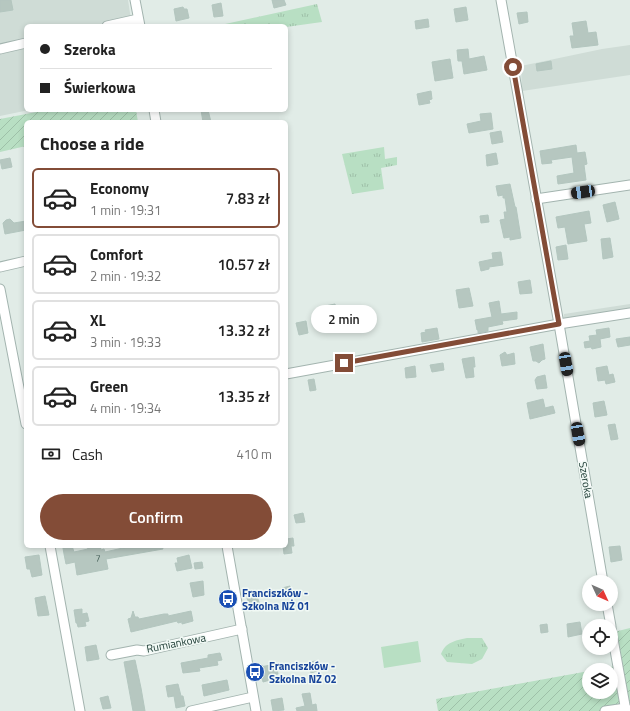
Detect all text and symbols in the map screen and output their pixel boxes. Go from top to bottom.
text: Szeroka [64,38,116,61]
route start [504,58,522,76]
text: Świerkowa [64,76,136,99]
text: Choose a ride [40,130,144,157]
text: Economy [90,177,149,200]
icon: car [42,180,78,216]
car [570,184,596,200]
text: 7.83 zł [226,187,270,210]
text: 1 min · 19:31 [90,200,161,220]
text: Comfort [90,243,143,266]
icon: car [42,246,78,282]
text: 10.57 zł [217,253,270,276]
text: 2 min · 19:32 [90,266,161,286]
callout: 2 min [311,305,377,333]
text: XL [90,309,106,332]
text: 2 min [328,309,360,329]
icon: car [42,312,78,348]
text: 13.32 zł [217,319,270,342]
text: 3 min · 19:33 [90,332,161,352]
car [558,351,574,377]
route end [335,354,353,372]
text: Green [90,375,128,398]
icon: car [42,378,78,414]
text: 13.35 zł [217,385,270,408]
text: 4 min · 19:34 [90,398,161,418]
car [570,421,586,447]
icon: cash [40,443,62,465]
text: Cash [72,443,103,466]
text: 410 m [236,444,272,464]
street label: Szeroka [575,461,597,500]
button: Confirm [40,494,272,540]
house number: 7 [95,552,101,565]
north arrow [582,575,618,611]
map controls [582,575,618,699]
place label: Franciszków - Szkolna NŻ 01 [242,585,310,614]
bus stop icon: Franciszków - Szkolna NŻ 01 [217,588,239,610]
button: locate [582,619,618,655]
street label: Rumiankowa [145,629,208,657]
place label: Franciszków - Szkolna NŻ 02 [269,658,337,687]
bus stop icon: Franciszków - Szkolna NŻ 02 [244,661,266,683]
button: layers [582,663,618,699]

